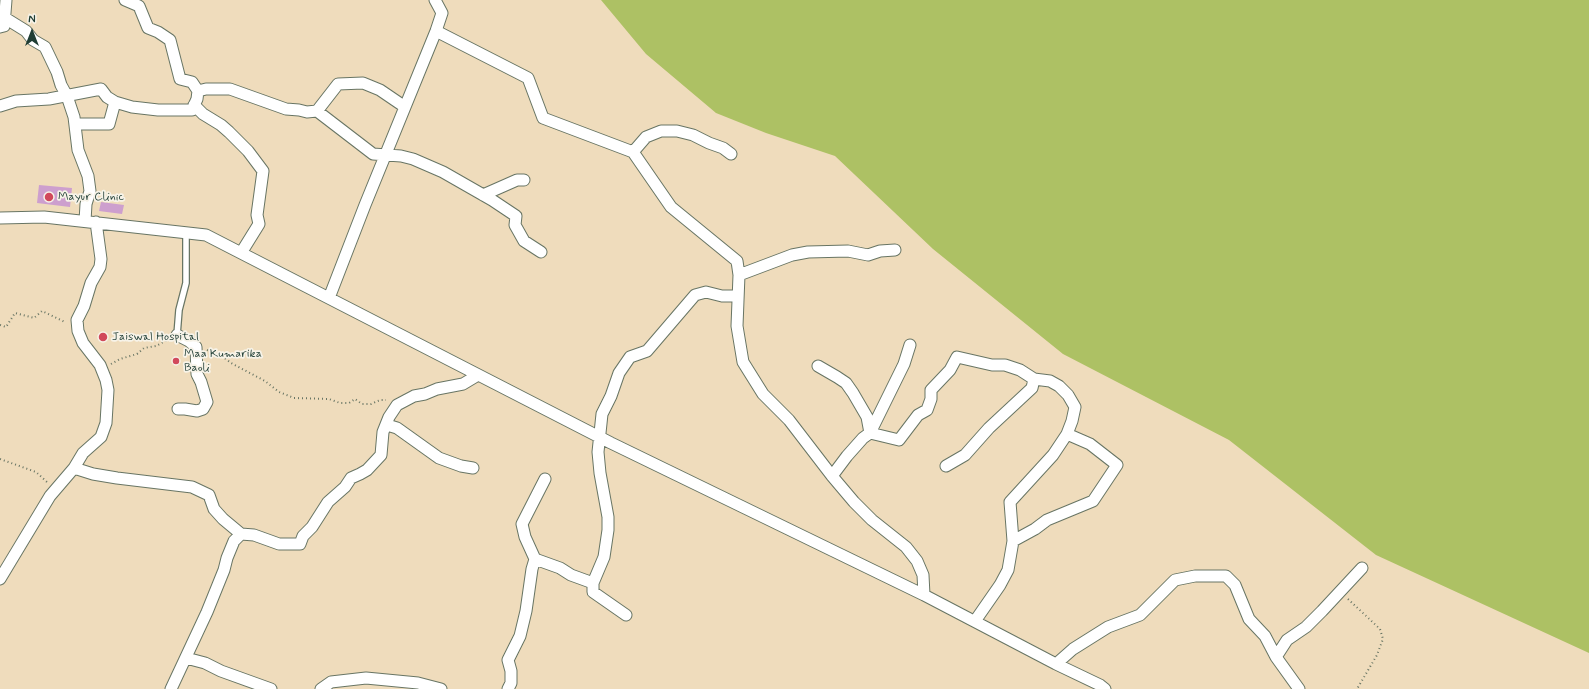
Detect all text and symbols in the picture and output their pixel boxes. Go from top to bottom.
north arrow [12,12,52,52]
text: N [28,13,36,27]
place label: Mayur Clinic [58,190,124,204]
marker: Mayur Clinic [43,191,55,203]
place label: Jaiswal Hospital [112,330,199,344]
marker: Jaiswal Hospital [97,331,109,343]
place label: Maa Kumarika Baoli [184,347,262,375]
marker: Maa Kumarika Baoli [171,356,181,366]

